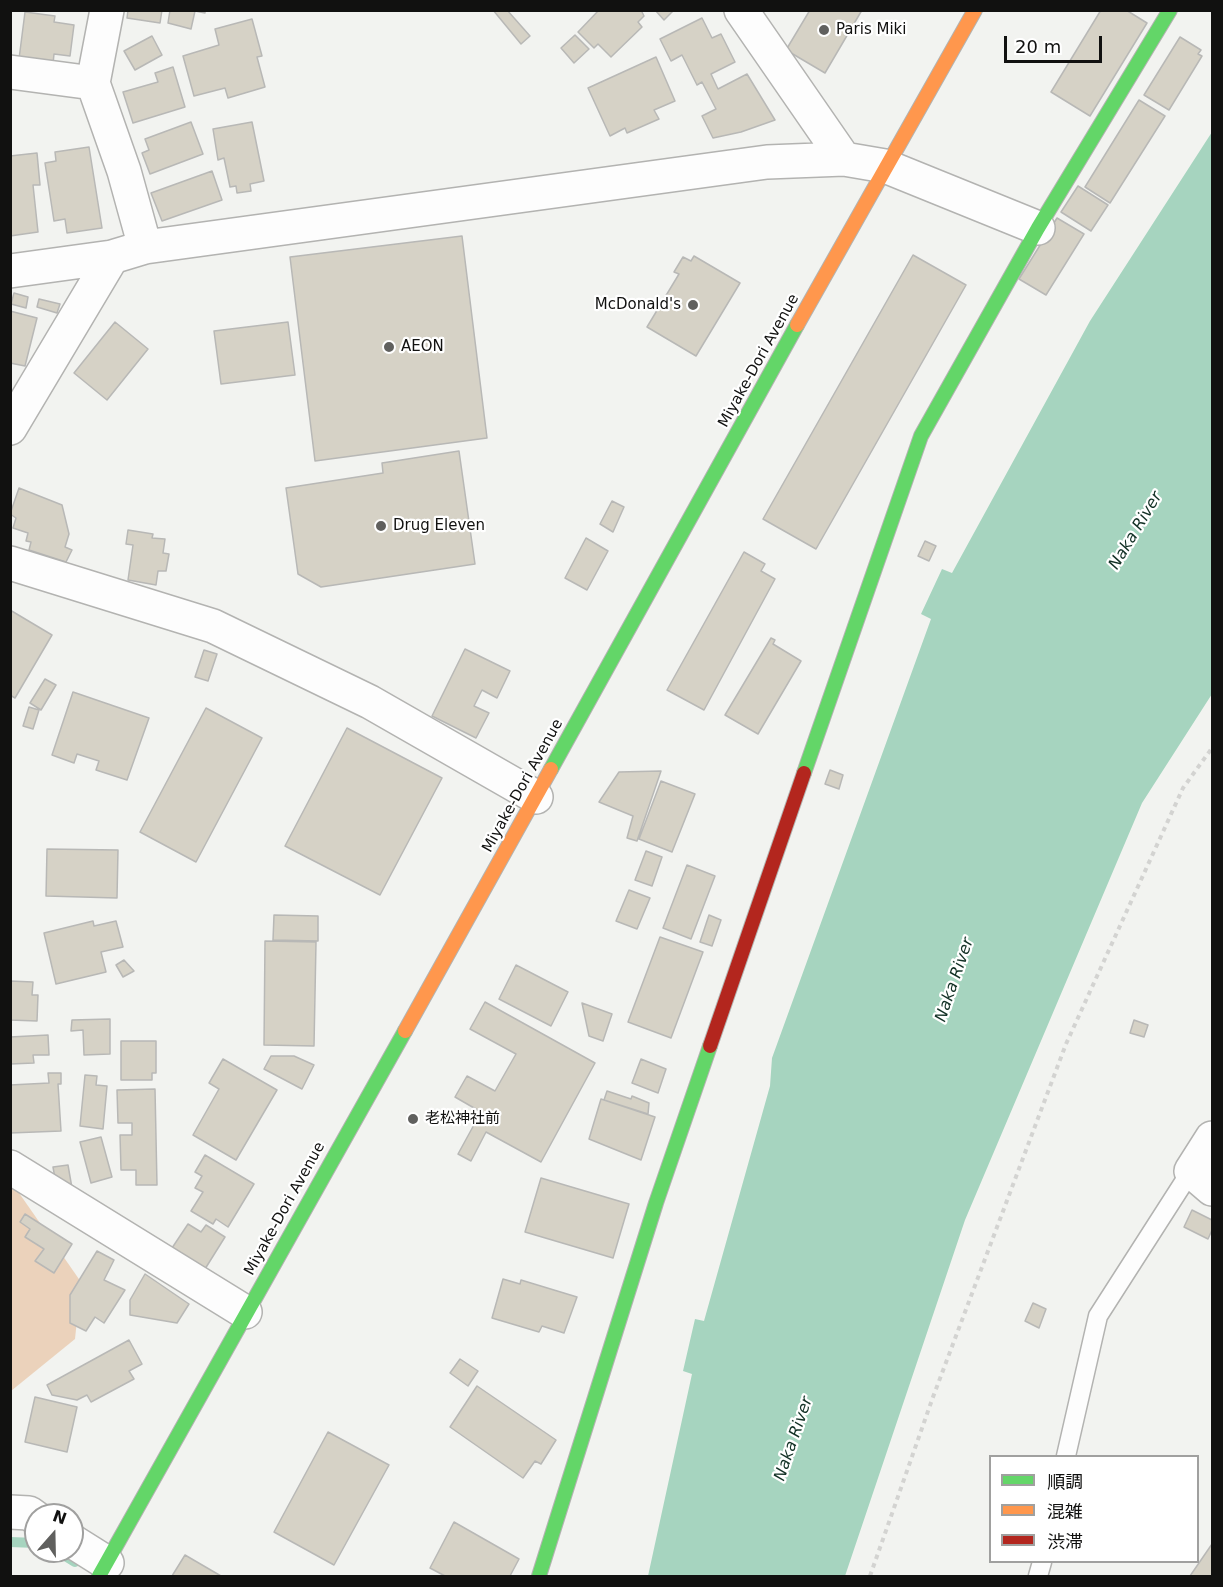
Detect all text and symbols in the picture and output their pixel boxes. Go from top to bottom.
place label: Paris Miki [836,21,906,39]
marker: Paris Miki [817,23,831,37]
scale bar [1007,24,1104,62]
text: 20 m [1015,36,1061,57]
street label: Miyake-Dori Avenue [715,291,803,431]
place label: McDonald's [595,296,681,314]
marker: McDonald's [686,298,700,312]
place label: AEON [401,338,444,356]
marker: AEON [382,340,396,354]
water label: Naka River [1105,489,1167,573]
place label: Drug Eleven [393,517,485,535]
marker: Drug Eleven [374,519,388,533]
street label: Miyake-Dori Avenue [479,716,567,856]
water label: Naka River [932,936,978,1024]
place label: 老松神社前 [425,1110,500,1128]
marker: 老松神社前 [406,1112,420,1126]
street label: Miyake-Dori Avenue [241,1139,329,1279]
water label: Naka River [771,1395,817,1483]
legend [989,1455,1199,1563]
text: 順調 [1047,1471,1083,1492]
text: 混雑 [1047,1501,1083,1522]
north arrow [24,1503,84,1563]
text: N [50,1506,69,1529]
text: 渋滞 [1047,1531,1083,1552]

